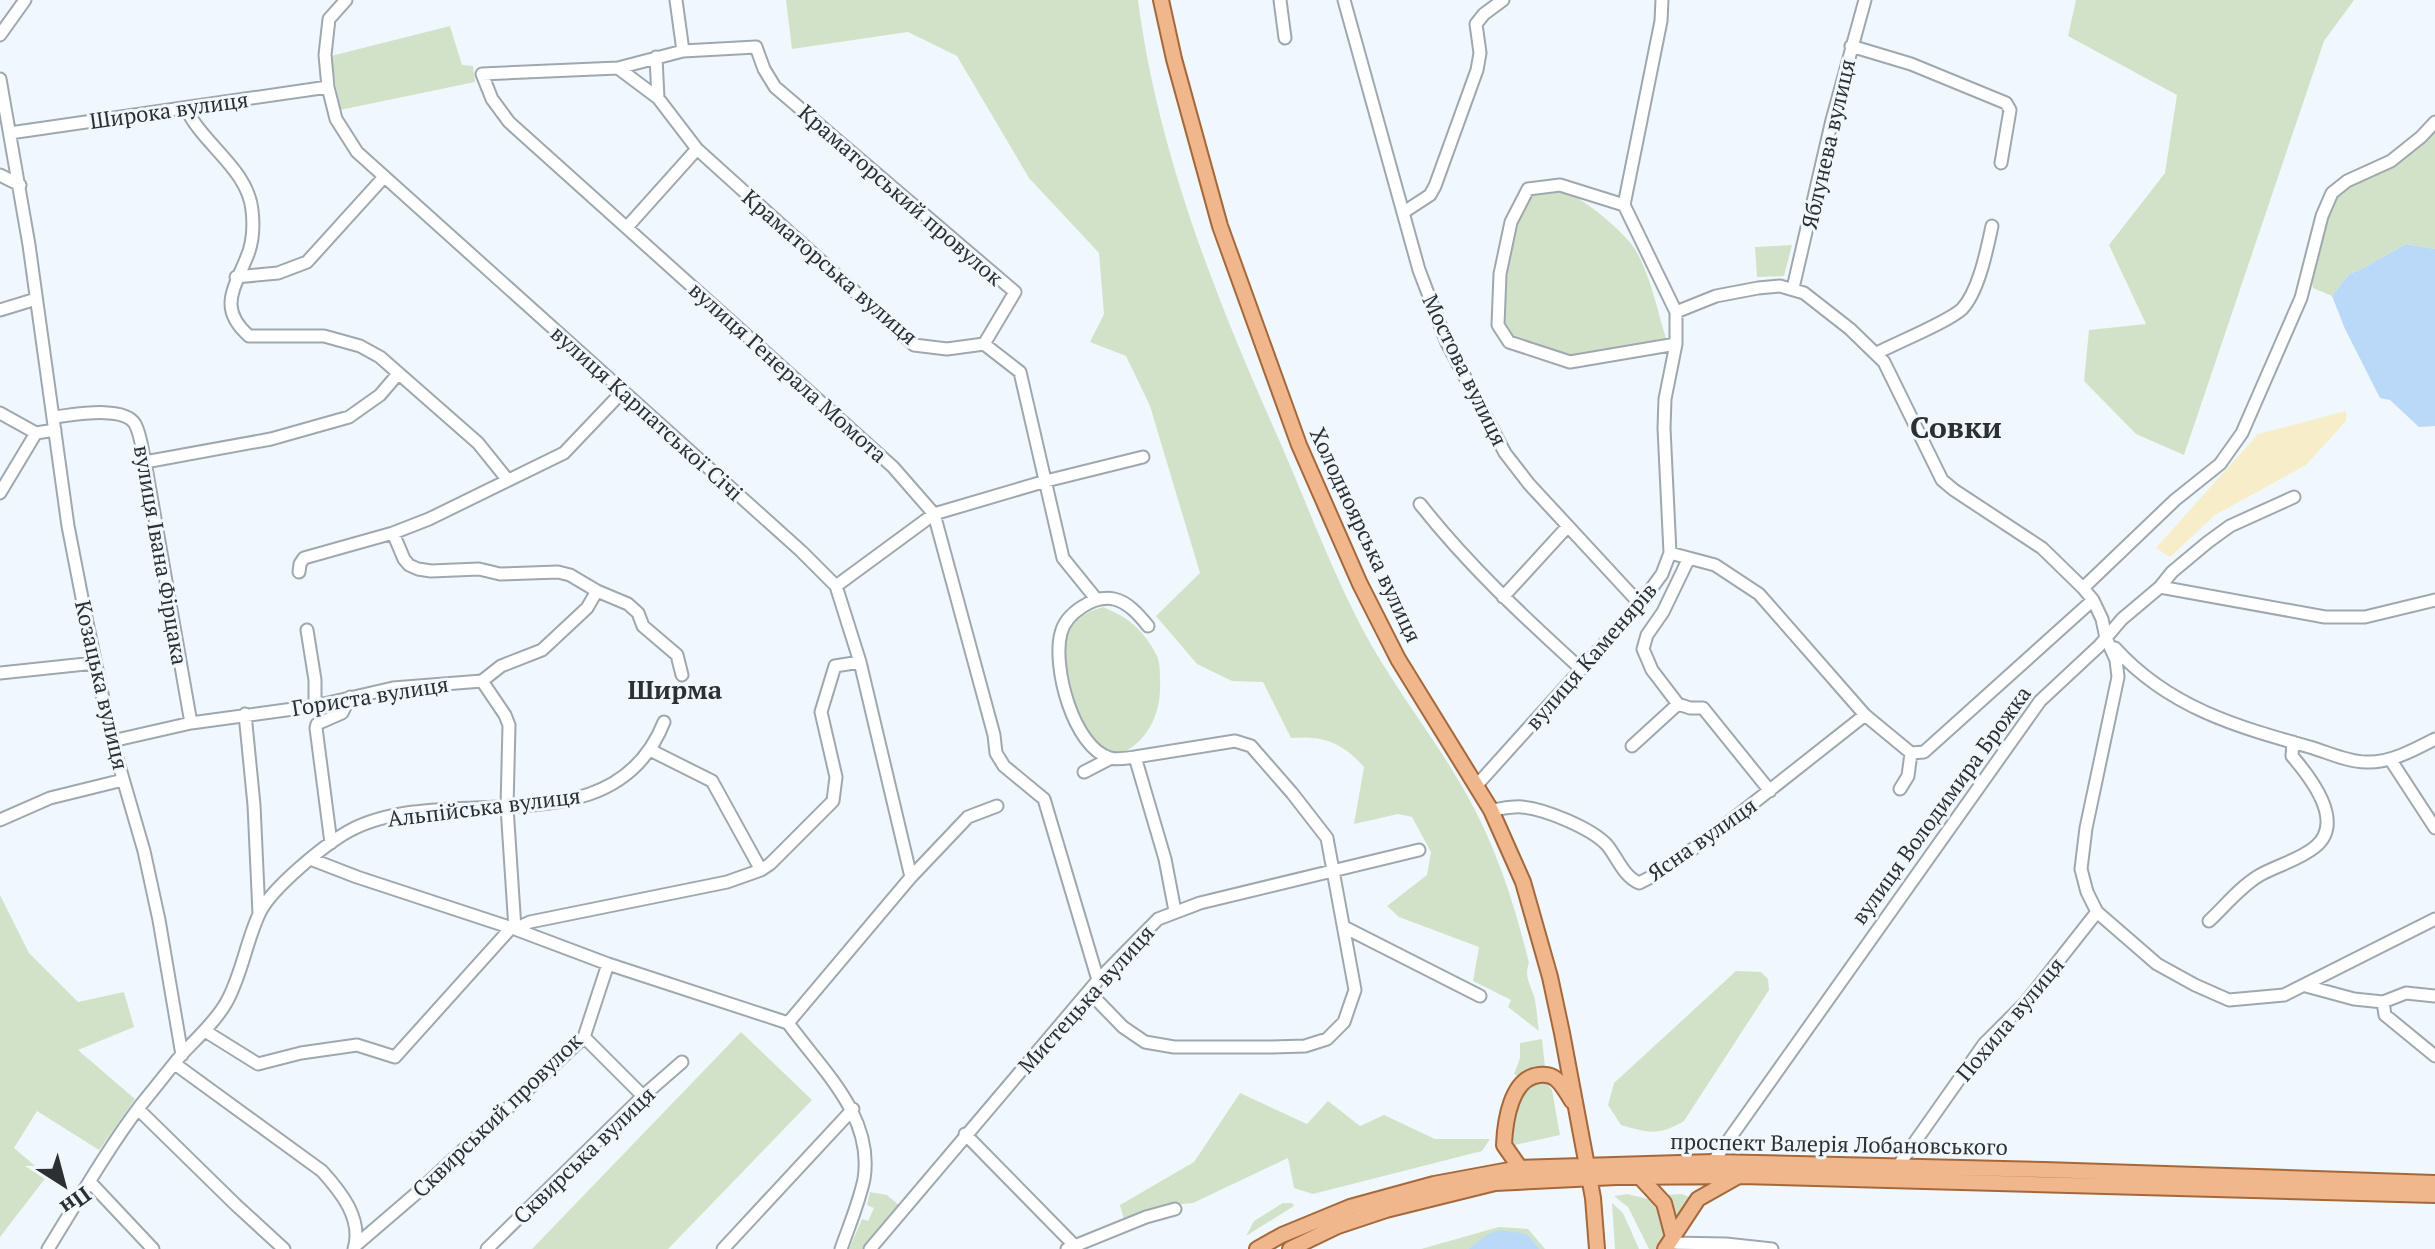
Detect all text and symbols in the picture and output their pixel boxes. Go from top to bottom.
street label: Яблунева вулиця [1794,56,1861,232]
street label: Широка вулиця [88,84,250,135]
street label: Краматорський провулок [793,98,1010,292]
street label: Краматорська вулиця [737,182,924,351]
street label: вулиця Генерала Момота [683,275,894,468]
street label: Мостова вулиця [1416,289,1515,450]
street label: вулиця Карпатської Січі [545,318,750,507]
district label: Совки [1910,407,2002,447]
street label: Холодноярська вулиця [1304,423,1429,647]
street label: вулиця Івана Фірцака [128,443,195,667]
street label: вулиця Каменярів [1519,576,1663,736]
street label: Козацька вулиця [69,597,136,772]
street label: Гориста вулиця [290,669,450,722]
district label: Ширма [628,672,723,706]
street label: вулиця Володимира Брожка [1844,680,2037,930]
street label: Альпійська вулиця [386,780,582,833]
street label: Ясна вулиця [1641,790,1762,887]
street label: Мистецька вулиця [1011,918,1160,1079]
street label: Похила вулиця [1949,950,2070,1087]
street label: Сквирський провулок [405,1026,588,1203]
street label: Сквирська вулиця [507,1080,661,1230]
street label: проспект Валерія Лобановського [1670,1126,2008,1161]
north arrow [24,1145,104,1225]
text: Пн [55,1181,97,1223]

